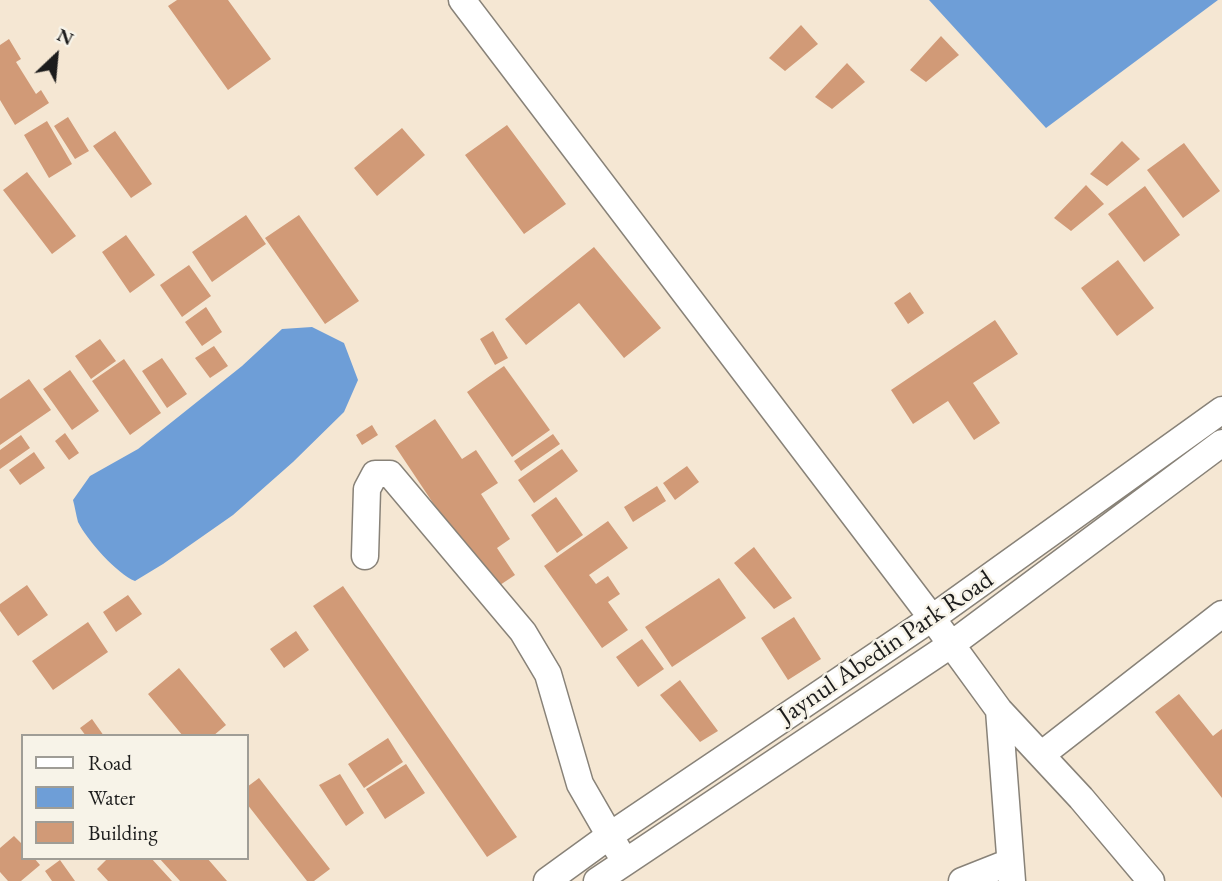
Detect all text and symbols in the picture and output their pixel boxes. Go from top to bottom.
north arrow [21,21,91,91]
text: N [53,22,78,51]
street label: Jaynul Abedin Park Road [772,564,1000,732]
legend [21,734,248,860]
text: Road [88,749,132,776]
text: Water [88,784,135,811]
text: Building [88,819,158,846]

